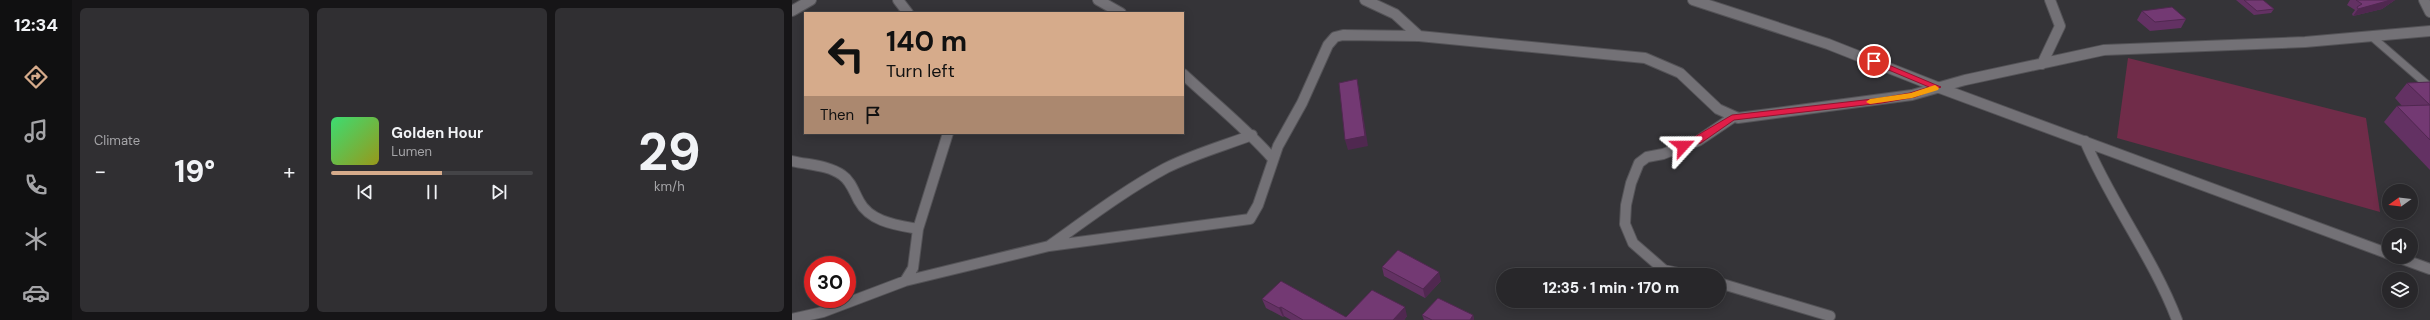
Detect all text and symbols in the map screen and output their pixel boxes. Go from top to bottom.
text: 12:34 [14,13,58,37]
text: 140 m [886,23,967,60]
icon: left [820,28,872,80]
pin [1857,44,1891,78]
icon: arrive [1863,50,1885,72]
text: Turn left [886,59,955,83]
icon: directions [22,63,50,91]
icon: arrive [862,104,884,126]
text: Then [820,105,854,125]
icon: music [22,117,50,145]
text: 29 [638,118,701,186]
text: Golden Hour [391,123,483,143]
position arrow [1662,125,1704,167]
text: Climate [94,132,140,149]
text: Lumen [391,143,432,160]
text: 19° [174,152,215,191]
text: − [94,157,106,186]
text: + [283,157,295,186]
icon: phone [22,171,50,199]
text: km/h [654,178,685,195]
icon: previous [354,181,376,203]
icon: pause [421,181,443,203]
icon: next [488,181,510,203]
north arrow [2382,184,2418,220]
map controls [2382,184,2418,308]
icon: climate [22,225,50,253]
button: sound [2382,228,2418,264]
speed limit sign: 30 [804,256,856,308]
button: layers [2382,272,2418,308]
text: 12:35 · 1 min · 170 m [1543,278,1679,298]
icon: car [22,279,50,307]

